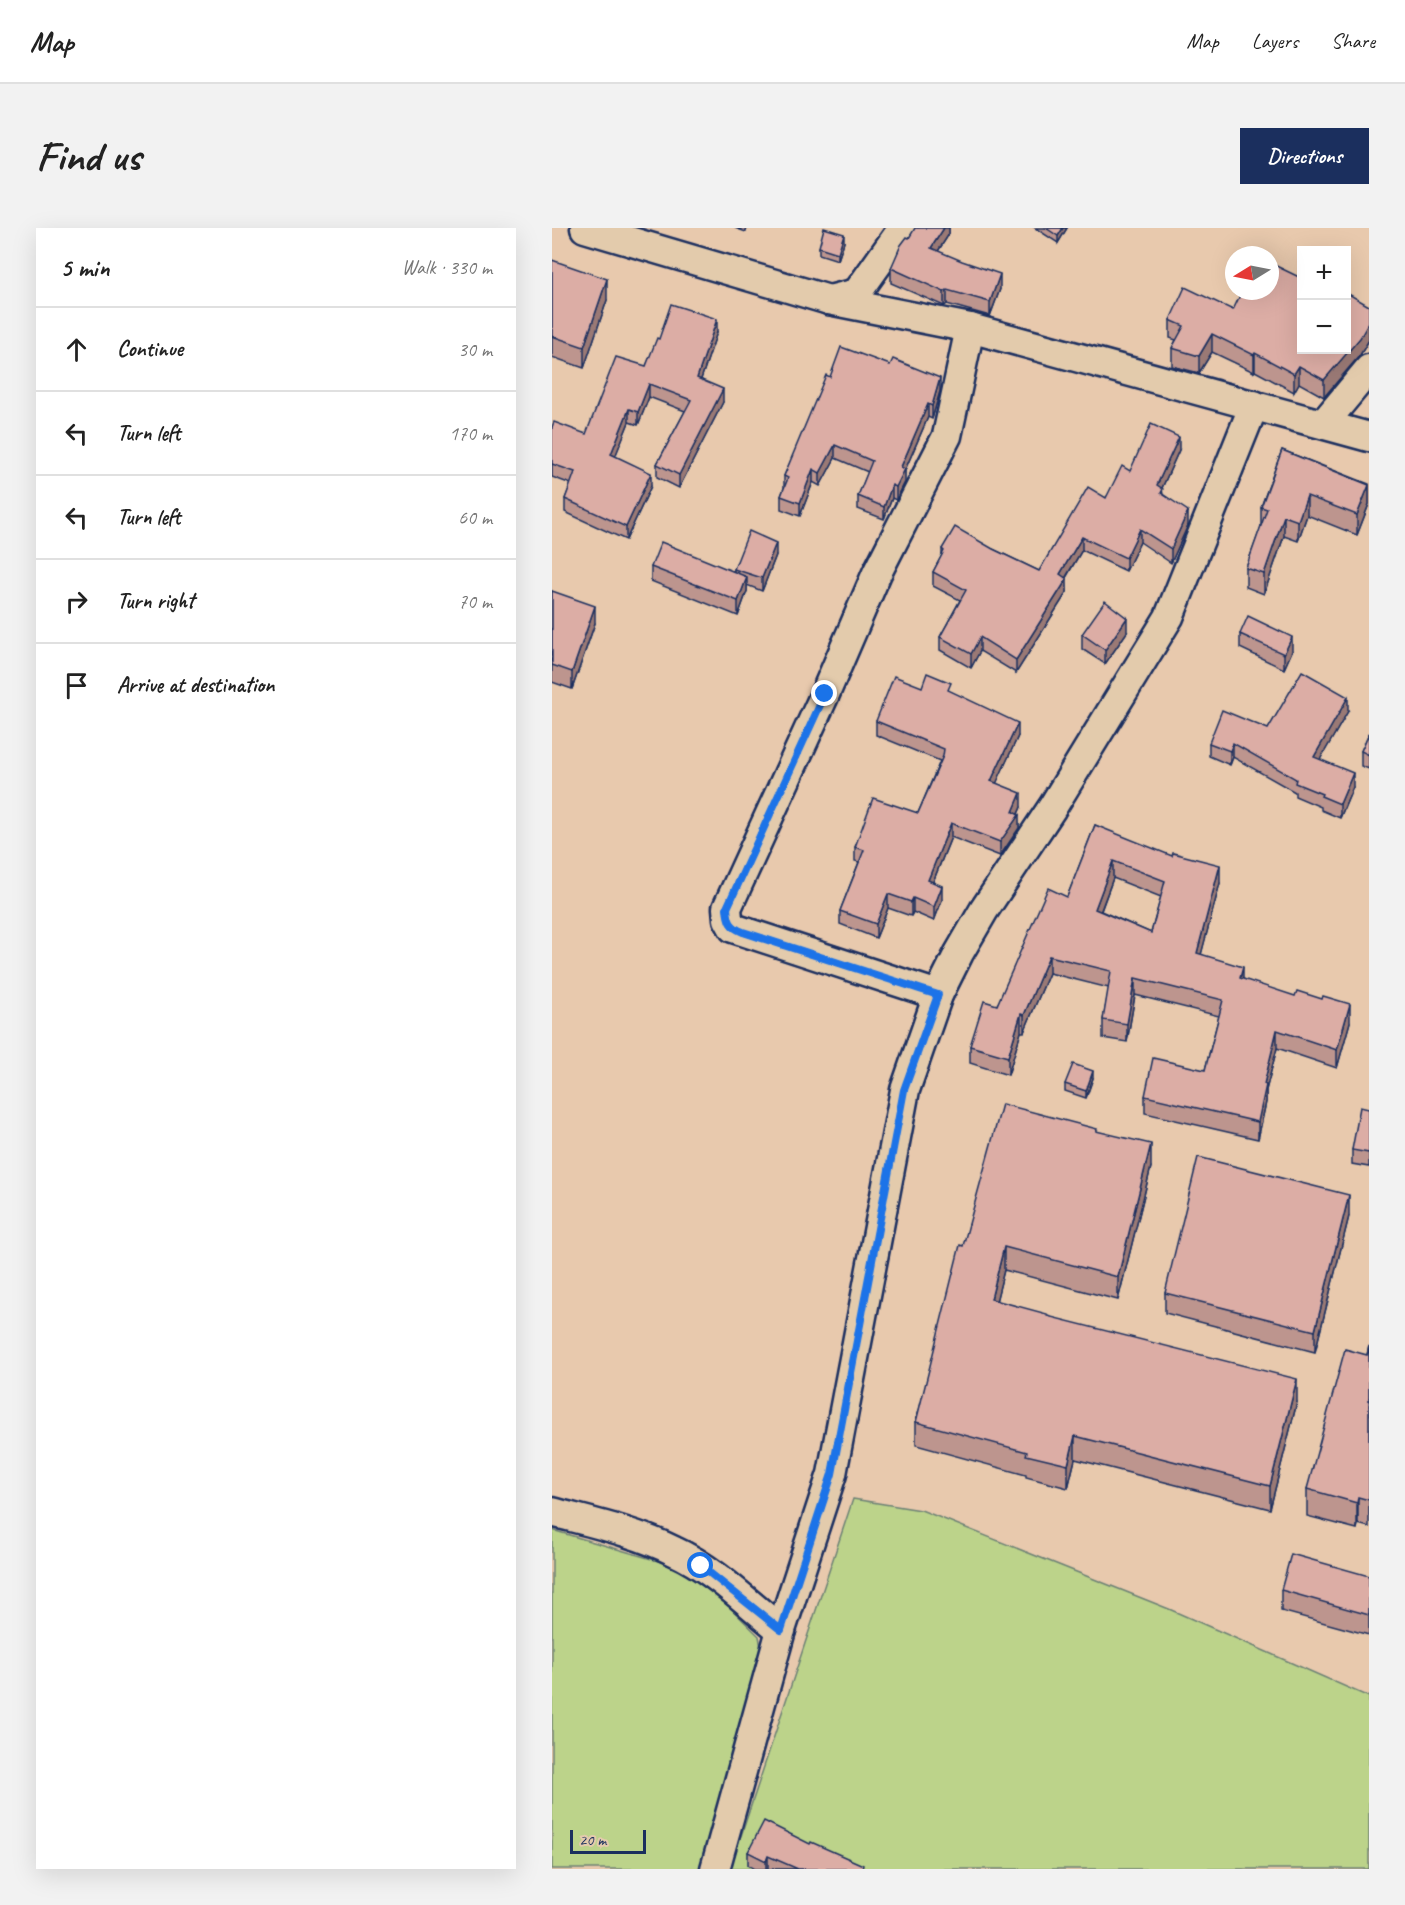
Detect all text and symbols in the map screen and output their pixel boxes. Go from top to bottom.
text: Map [30,24,73,59]
text: Map [1186,28,1219,54]
text: Layers [1252,28,1298,54]
text: Share [1331,28,1375,54]
button: Directions [1240,128,1369,184]
text: Find us [36,130,141,183]
north arrow [1225,246,1279,300]
map controls [1297,246,1351,354]
button: + [1297,246,1351,300]
text: 5 min [60,251,109,284]
text: Walk · 330 m [402,255,492,280]
button: − [1297,300,1351,354]
icon: ahead [60,333,93,366]
text: Continue [117,335,183,363]
text: 30 m [458,337,492,362]
icon: left [60,417,93,450]
text: Turn left [117,419,181,447]
text: 170 m [449,421,492,446]
icon: left [60,501,93,534]
text: Turn left [117,503,181,531]
text: 60 m [458,505,492,530]
icon: right [60,585,93,618]
text: Turn right [117,587,194,615]
text: 70 m [458,589,492,614]
icon: arrive [60,669,93,702]
text: Arrive at destination [117,671,274,699]
route end [811,680,837,706]
route start [687,1552,713,1578]
scale bar [570,1827,646,1854]
text: 20 m [579,1830,606,1850]

